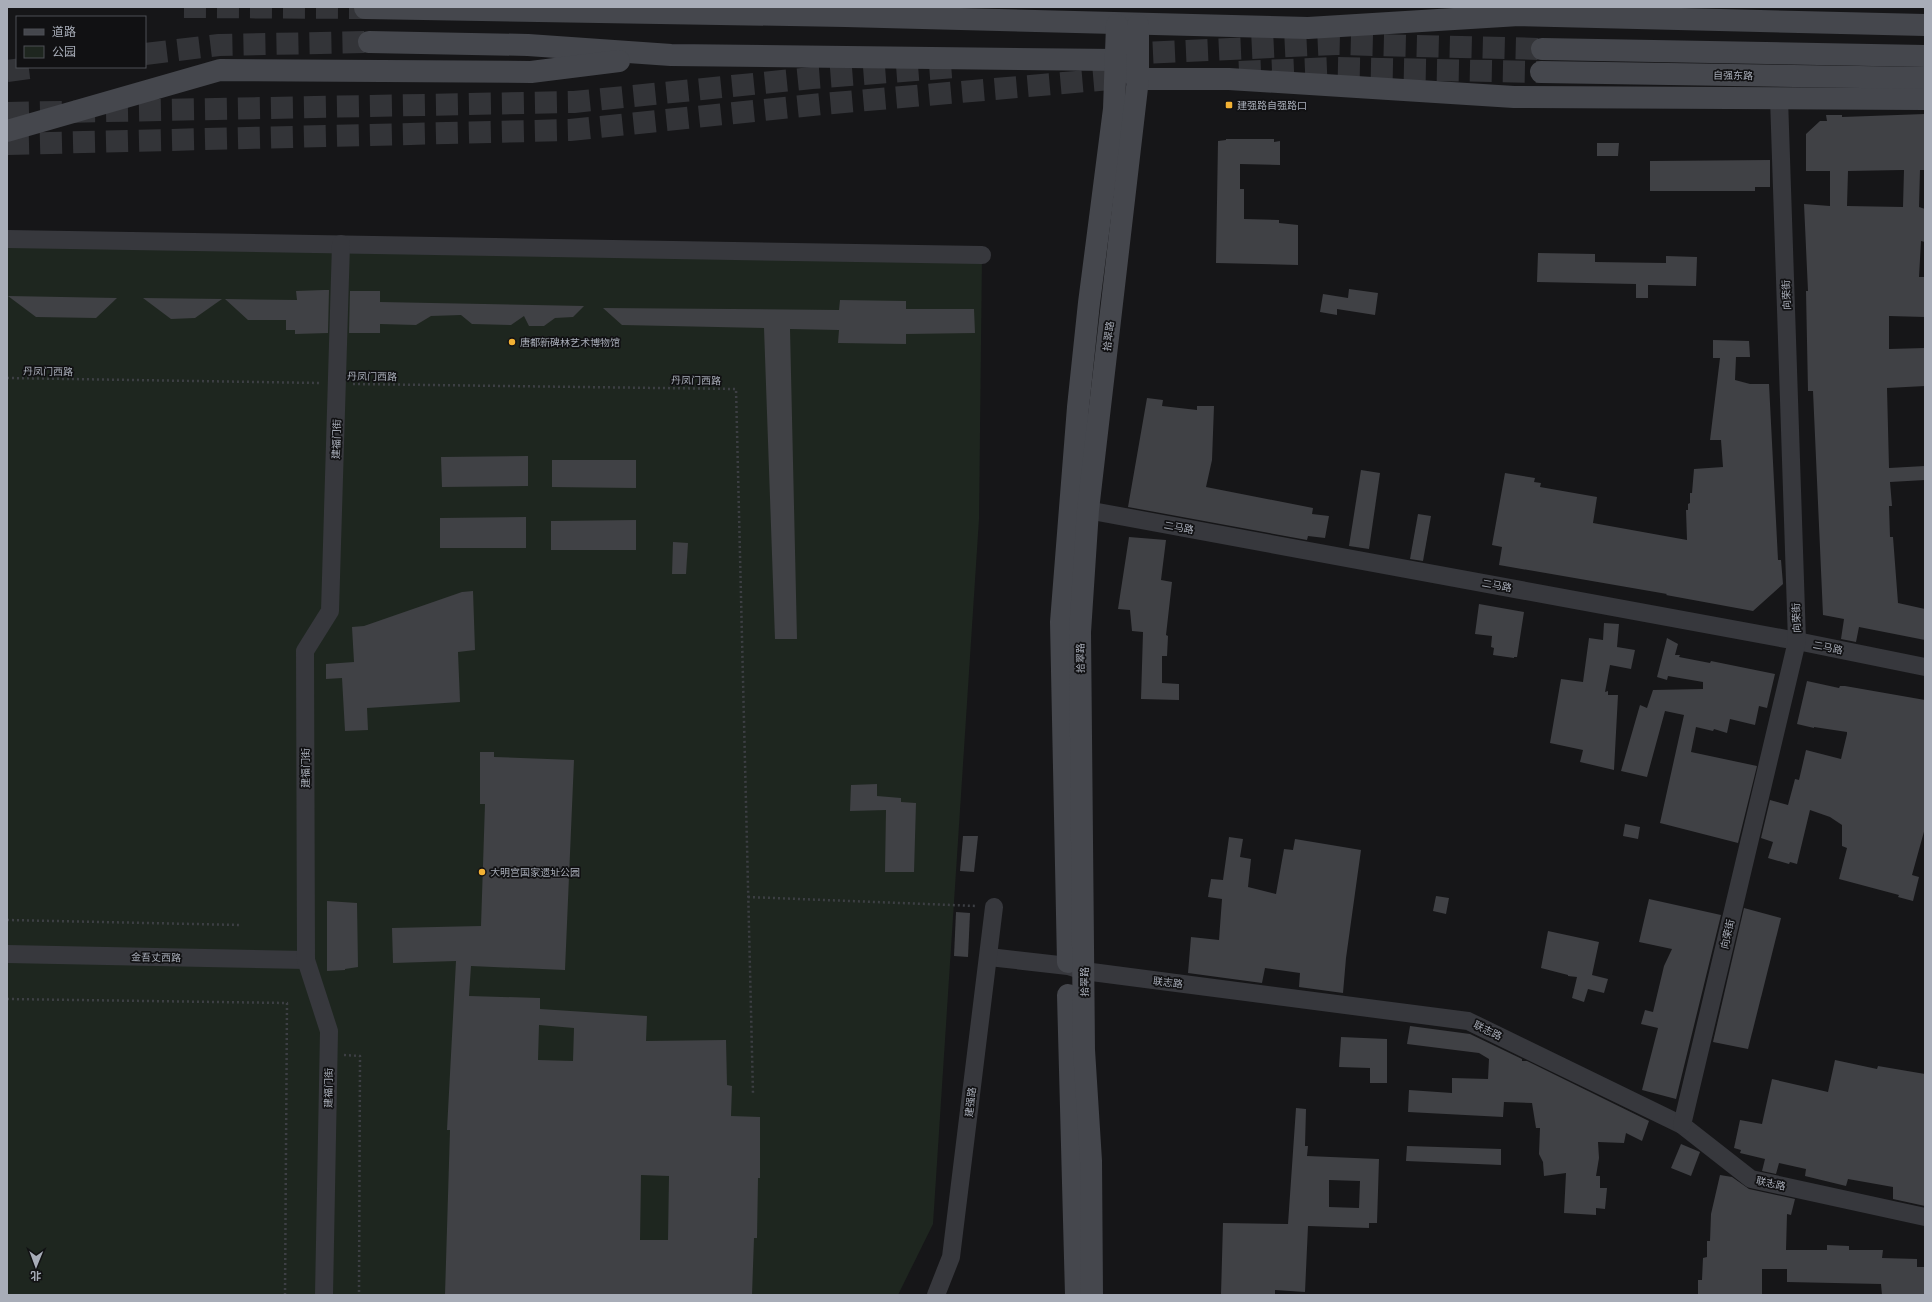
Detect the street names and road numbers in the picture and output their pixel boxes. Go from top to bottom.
street label: 自强东路 [1713,68,1753,82]
street label: 向荣街 [1778,280,1794,310]
street label: 拾翠路 [1099,320,1117,352]
street label: 丹凤门西路 [23,364,73,378]
street label: 丹凤门西路 [347,369,397,383]
street label: 丹凤门西路 [671,373,721,387]
street label: 建福门街 [328,419,344,459]
street label: 二马路 [1163,518,1195,536]
street label: 二马路 [1481,576,1513,594]
street label: 向荣街 [1788,603,1804,633]
street label: 二马路 [1812,637,1844,657]
street label: 拾翠路 [1073,643,1087,673]
street label: 建福门街 [298,748,312,788]
street label: 向荣街 [1717,918,1737,950]
street label: 金吾丈西路 [131,950,181,964]
street label: 拾翠路 [1077,967,1091,997]
street label: 联志路 [1152,973,1184,991]
street label: 联志路 [1471,1017,1505,1043]
street label: 建福门街 [321,1068,335,1108]
street label: 建强路 [961,1086,979,1118]
street label: 联志路 [1755,1173,1787,1193]

